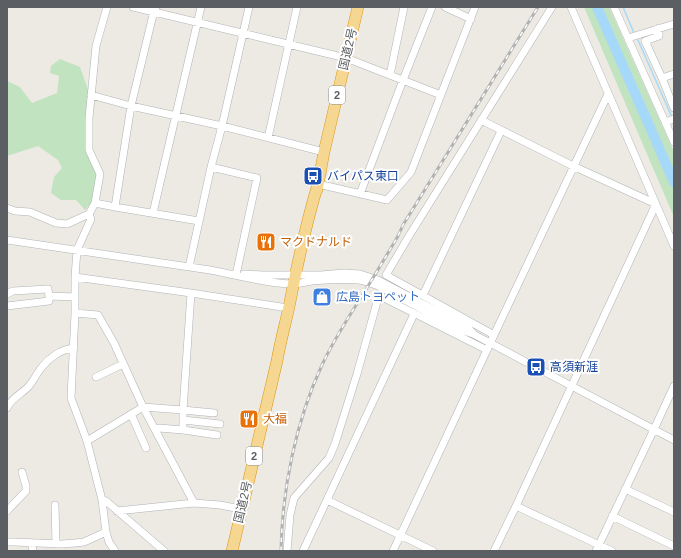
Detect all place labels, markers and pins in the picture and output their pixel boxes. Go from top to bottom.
bus stop icon: バイパス東口 [302,165,324,187]
place label: バイパス東口 [327,169,399,183]
restaurant icon: マクドナルド [255,231,277,253]
place label: マクドナルド [280,235,352,249]
shop icon: 広島トヨペット [311,286,333,308]
place label: 広島トヨペット [336,290,420,304]
bus stop icon: 高須新涯 [525,356,547,378]
place label: 高須新涯 [550,360,598,374]
restaurant icon: 大福 [238,408,260,430]
place label: 大福 [263,412,287,426]

